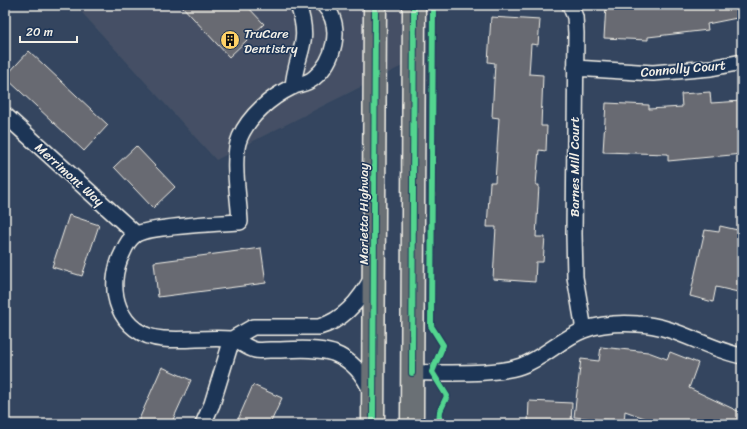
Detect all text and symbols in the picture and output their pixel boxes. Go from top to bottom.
scale bar [20,18,77,44]
text: 20 m [26,21,53,43]
place label: TruCare Dentistry [244,22,298,60]
building icon: TruCare Dentistry [219,29,241,51]
street label: Connolly Court [640,53,727,84]
street label: Barnes Mill Court [563,117,586,217]
street label: Merrimont Way [30,137,110,212]
street label: Marietta Highway [352,163,375,265]

